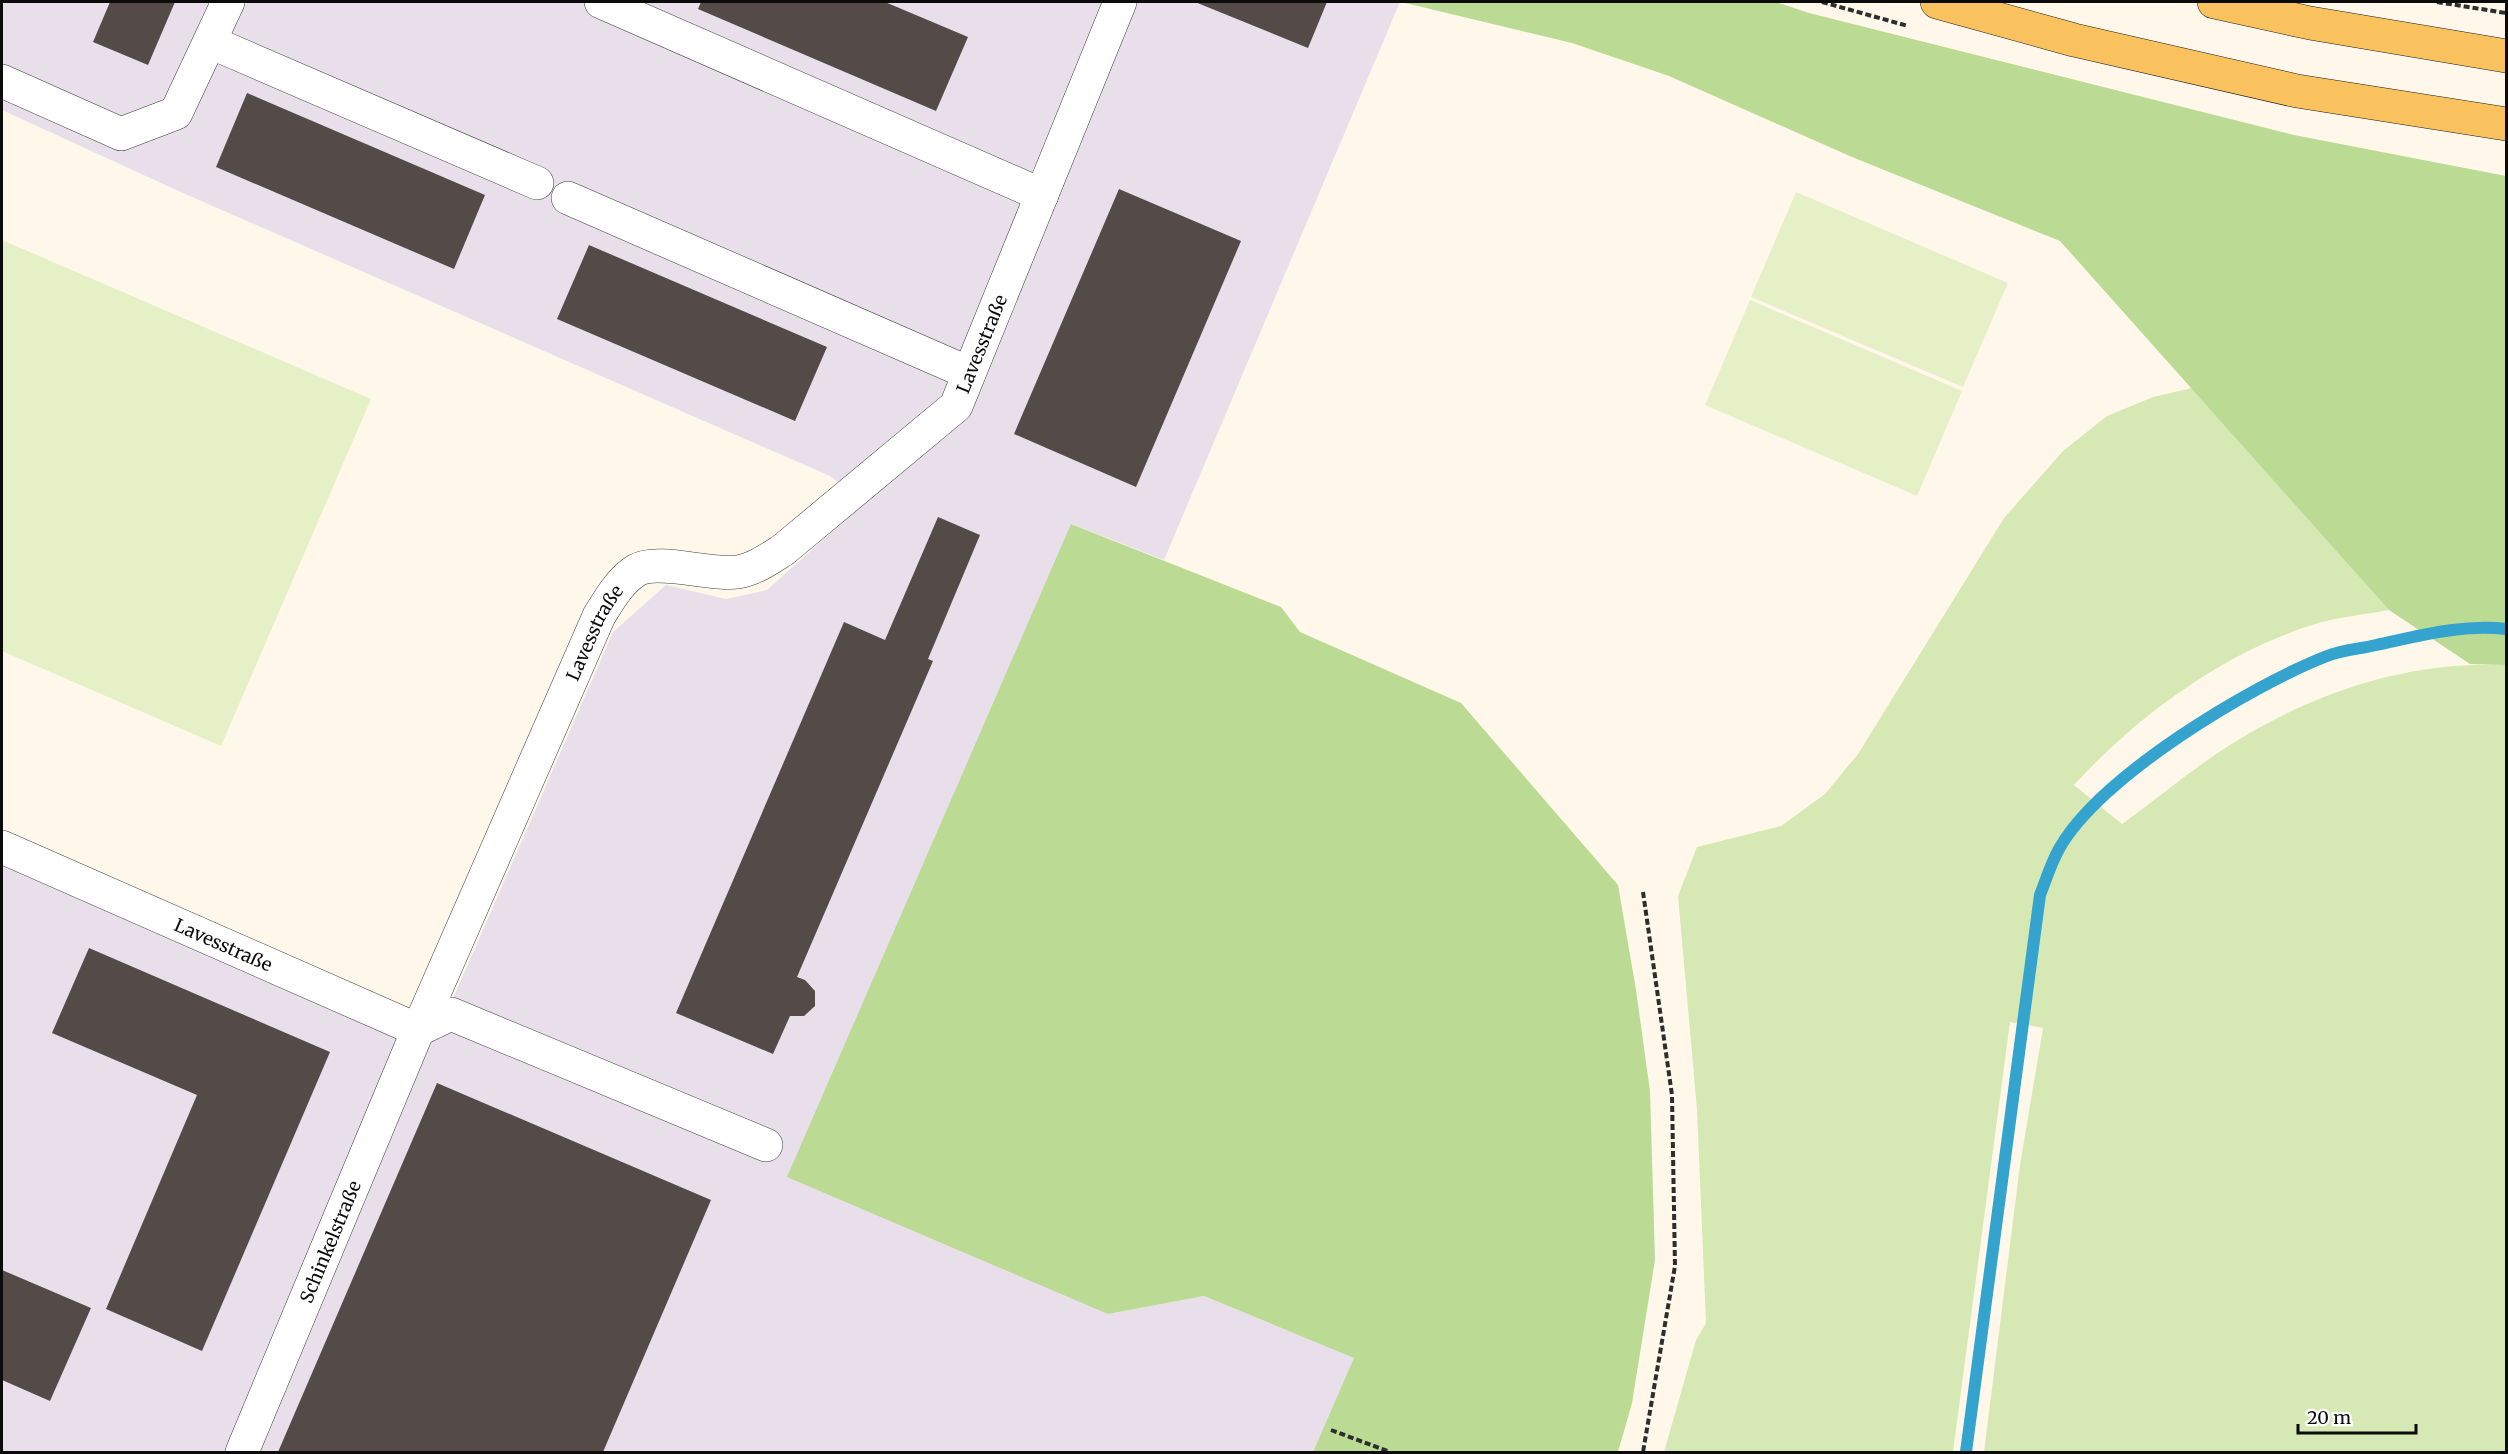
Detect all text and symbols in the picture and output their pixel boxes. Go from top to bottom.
street label: Lavesstraße [951,291,1012,396]
street label: Lavesstraße [561,580,628,684]
street label: Lavesstraße [171,913,276,976]
street label: Schinkelstraße [294,1177,365,1306]
scale bar [2298,1397,2416,1435]
text: 20 m [2307,1406,2351,1429]

